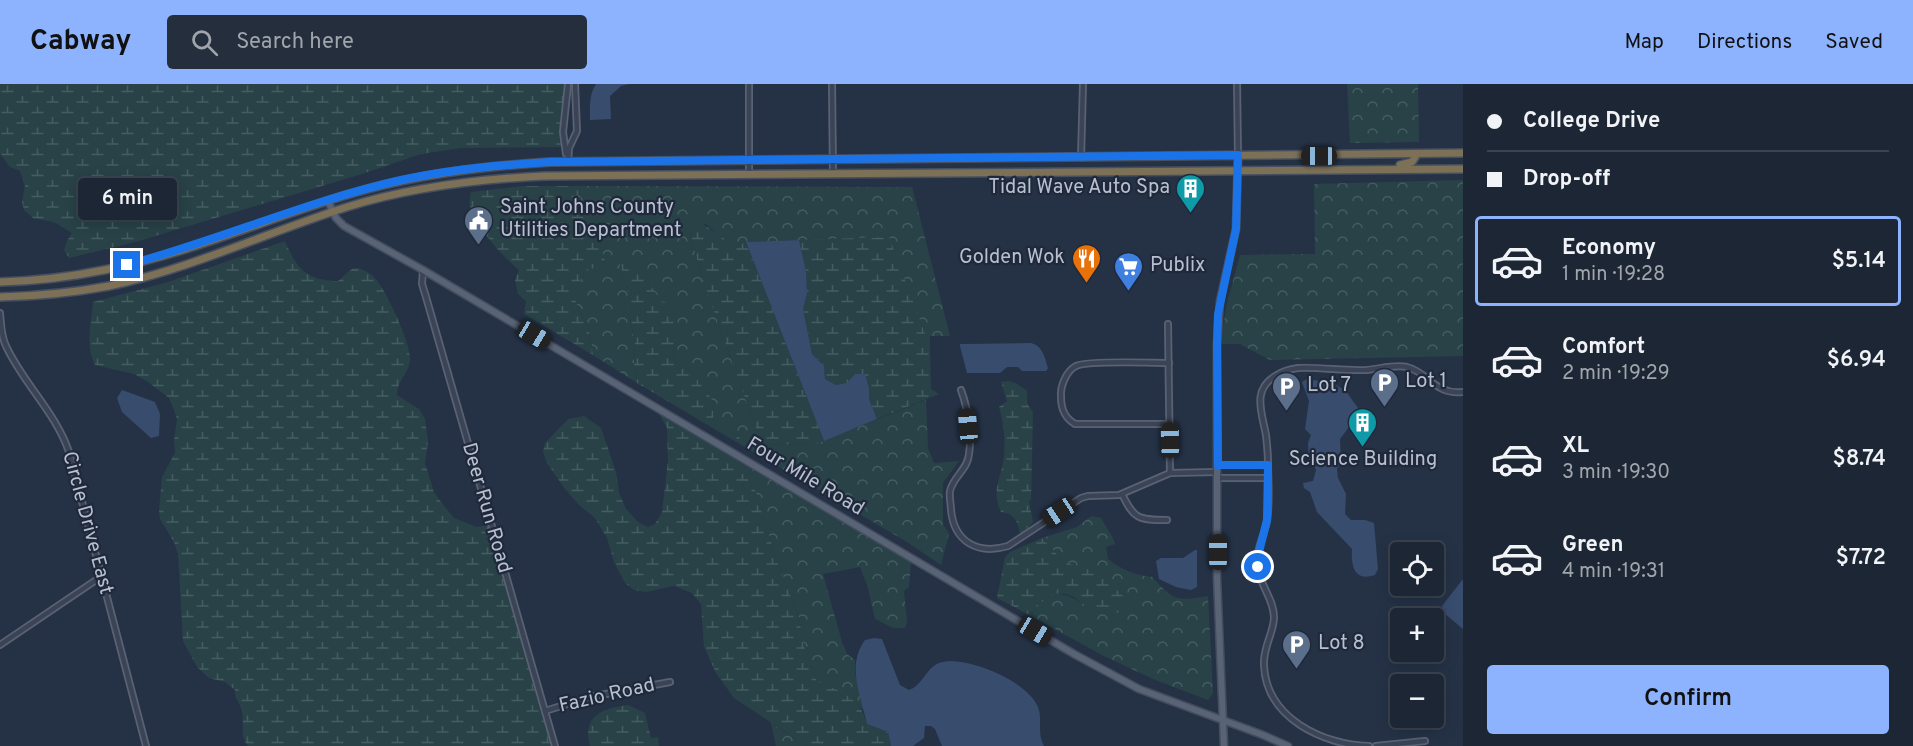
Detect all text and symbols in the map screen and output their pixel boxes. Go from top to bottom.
search box [167,15,587,69]
text: Cabway [30,24,131,60]
icon: search [188,26,221,59]
text: Search here [236,29,354,56]
text: Map [1624,29,1664,56]
text: Directions [1697,29,1792,56]
text: Saved [1825,29,1883,56]
text: College Drive [1523,108,1660,135]
car [1301,147,1337,165]
text: Drop-off [1523,166,1610,193]
building icon: Tidal Wave Auto Spa [1175,172,1207,214]
place label: Tidal Wave Auto Spa [988,175,1170,201]
callout: 6 min [78,178,176,220]
text: 6 min [102,186,153,212]
place label: Saint Johns County Utilities Department [500,195,682,244]
public building icon: Saint Johns County Utilities Department [463,204,495,246]
icon: car [1490,234,1544,288]
text: Economy [1562,235,1656,262]
restaurant icon: Golden Wok [1070,242,1102,284]
place label: Golden Wok [959,245,1065,271]
text: $5.14 [1832,248,1886,275]
supermarket icon: Publix [1113,250,1145,292]
route end [113,251,140,278]
place label: Publix [1150,253,1205,279]
text: 1 min · 19:28 [1562,262,1665,288]
car [514,318,554,352]
icon: car [1490,333,1544,387]
text: Comfort [1562,334,1645,361]
text: $6.94 [1827,347,1886,374]
text: 2 min · 19:29 [1562,361,1670,387]
parking icon: Lot 1 [1368,366,1400,408]
place label: Lot 1 [1405,369,1447,395]
parking icon: Lot 7 [1270,370,1302,412]
place label: Lot 7 [1307,373,1351,399]
building icon: Science Building [1347,406,1379,448]
car [957,407,979,445]
car [1161,422,1179,458]
street label: Four Mile Road [741,432,869,522]
icon: car [1490,432,1544,486]
text: XL [1562,433,1589,460]
street label: Deer Run Road [455,440,517,576]
text: $8.74 [1833,446,1886,473]
place label: Science Building [1289,447,1437,473]
street label: Circle Drive East [55,449,119,597]
text: 3 min · 19:30 [1562,460,1670,486]
car [1039,495,1079,529]
icon: car [1490,531,1544,585]
text: Green [1562,532,1624,559]
car [1209,534,1227,570]
map controls [1390,542,1444,728]
button: locate [1390,542,1444,596]
text: $7.72 [1836,545,1886,572]
route start [1244,553,1271,580]
text: 4 min · 19:31 [1562,559,1665,585]
button: + [1390,608,1444,662]
car [1015,614,1055,648]
parking icon: Lot 8 [1281,628,1313,670]
place label: Lot 8 [1318,631,1365,657]
button: Confirm [1487,665,1889,734]
street label: Fazio Road [557,672,657,720]
button: − [1390,674,1444,728]

